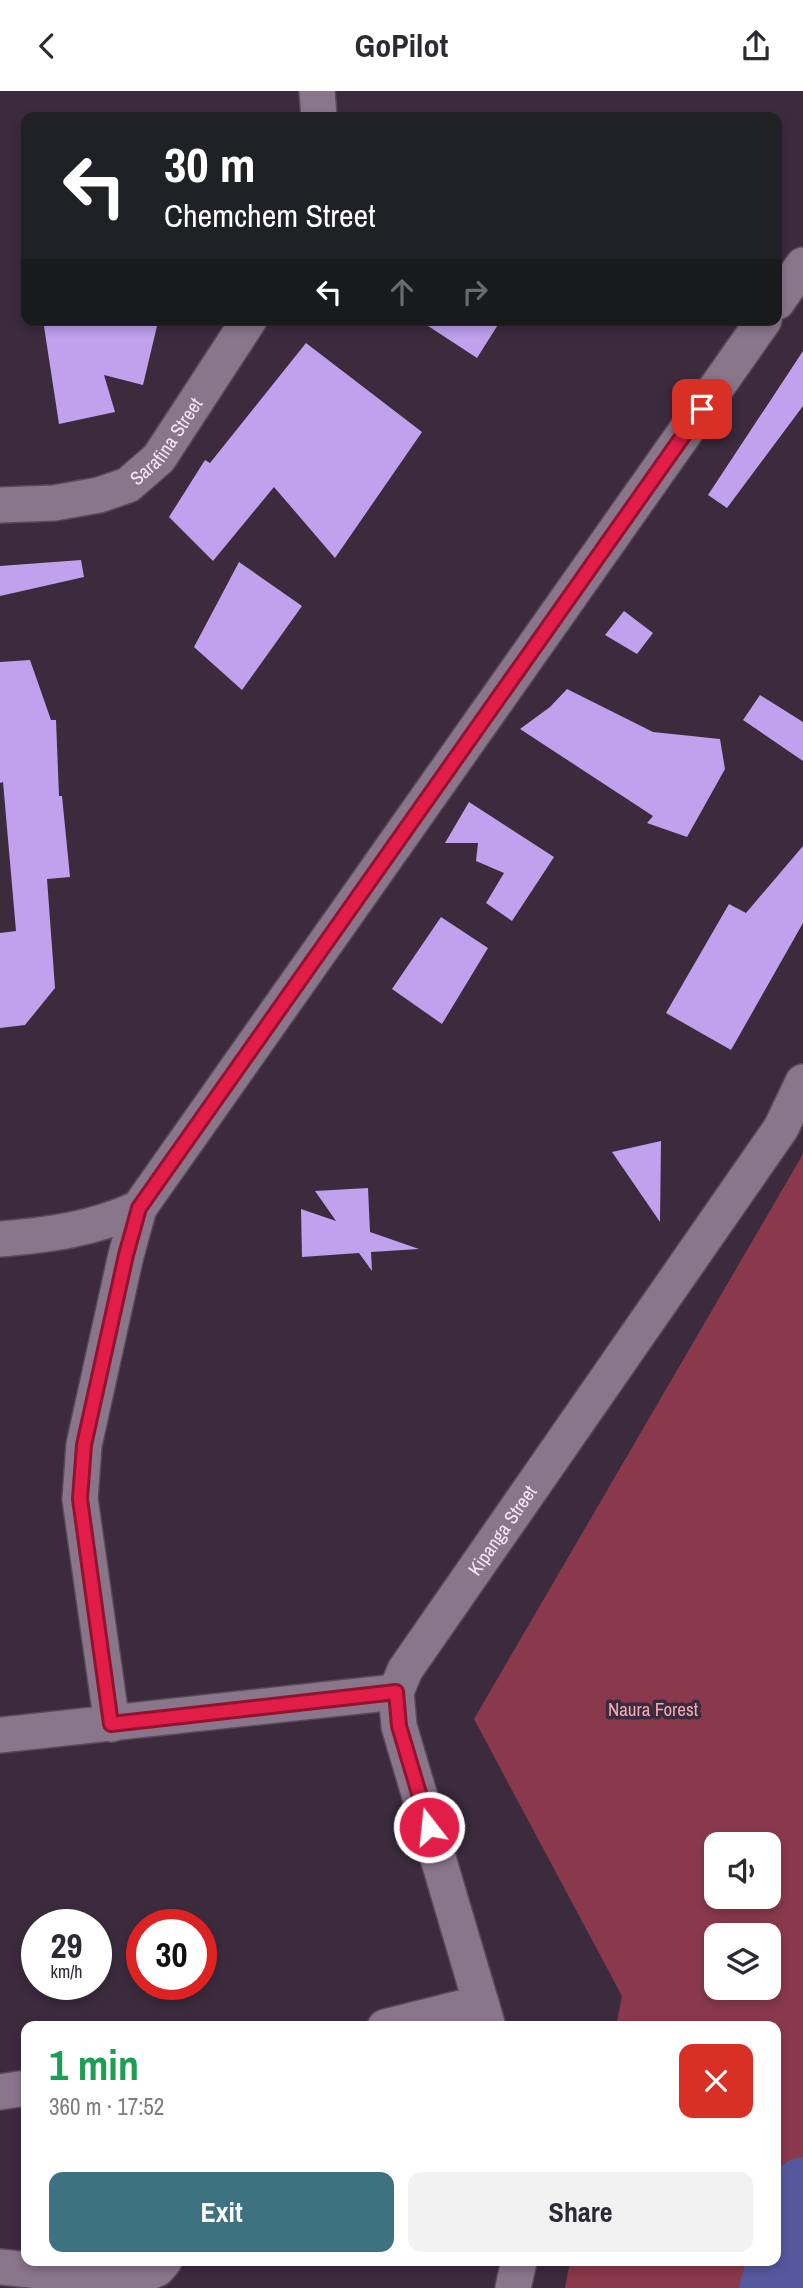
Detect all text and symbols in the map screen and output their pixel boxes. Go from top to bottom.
text: GoPilot [355,24,448,67]
icon: back [28,27,66,65]
icon: share [737,27,775,65]
text: 30 m [164,131,256,197]
icon: left [49,140,140,231]
text: Chemchem Street [164,194,375,237]
icon: left [310,273,348,311]
icon: ahead [383,273,421,311]
icon: right [456,273,494,311]
pin [672,379,732,439]
icon: arrive [683,390,721,428]
street label: Sarafina Street [124,392,208,491]
street label: Kipanga Street [462,1479,543,1580]
park label: Naura Forest [608,1696,699,1722]
position arrow [392,1790,466,1864]
map controls [704,1832,781,2000]
button: sound [704,1832,781,1909]
speed limit sign: 30 [126,1909,217,2000]
text: 29 [51,1922,82,1969]
button: layers [704,1923,781,2000]
text: km/h [51,1959,83,1984]
text: 1 min [49,2037,139,2093]
button: close [679,2044,753,2118]
text: 360 m · 17:52 [49,2091,164,2122]
button: Exit [49,2172,394,2252]
button: Share [408,2172,753,2252]

